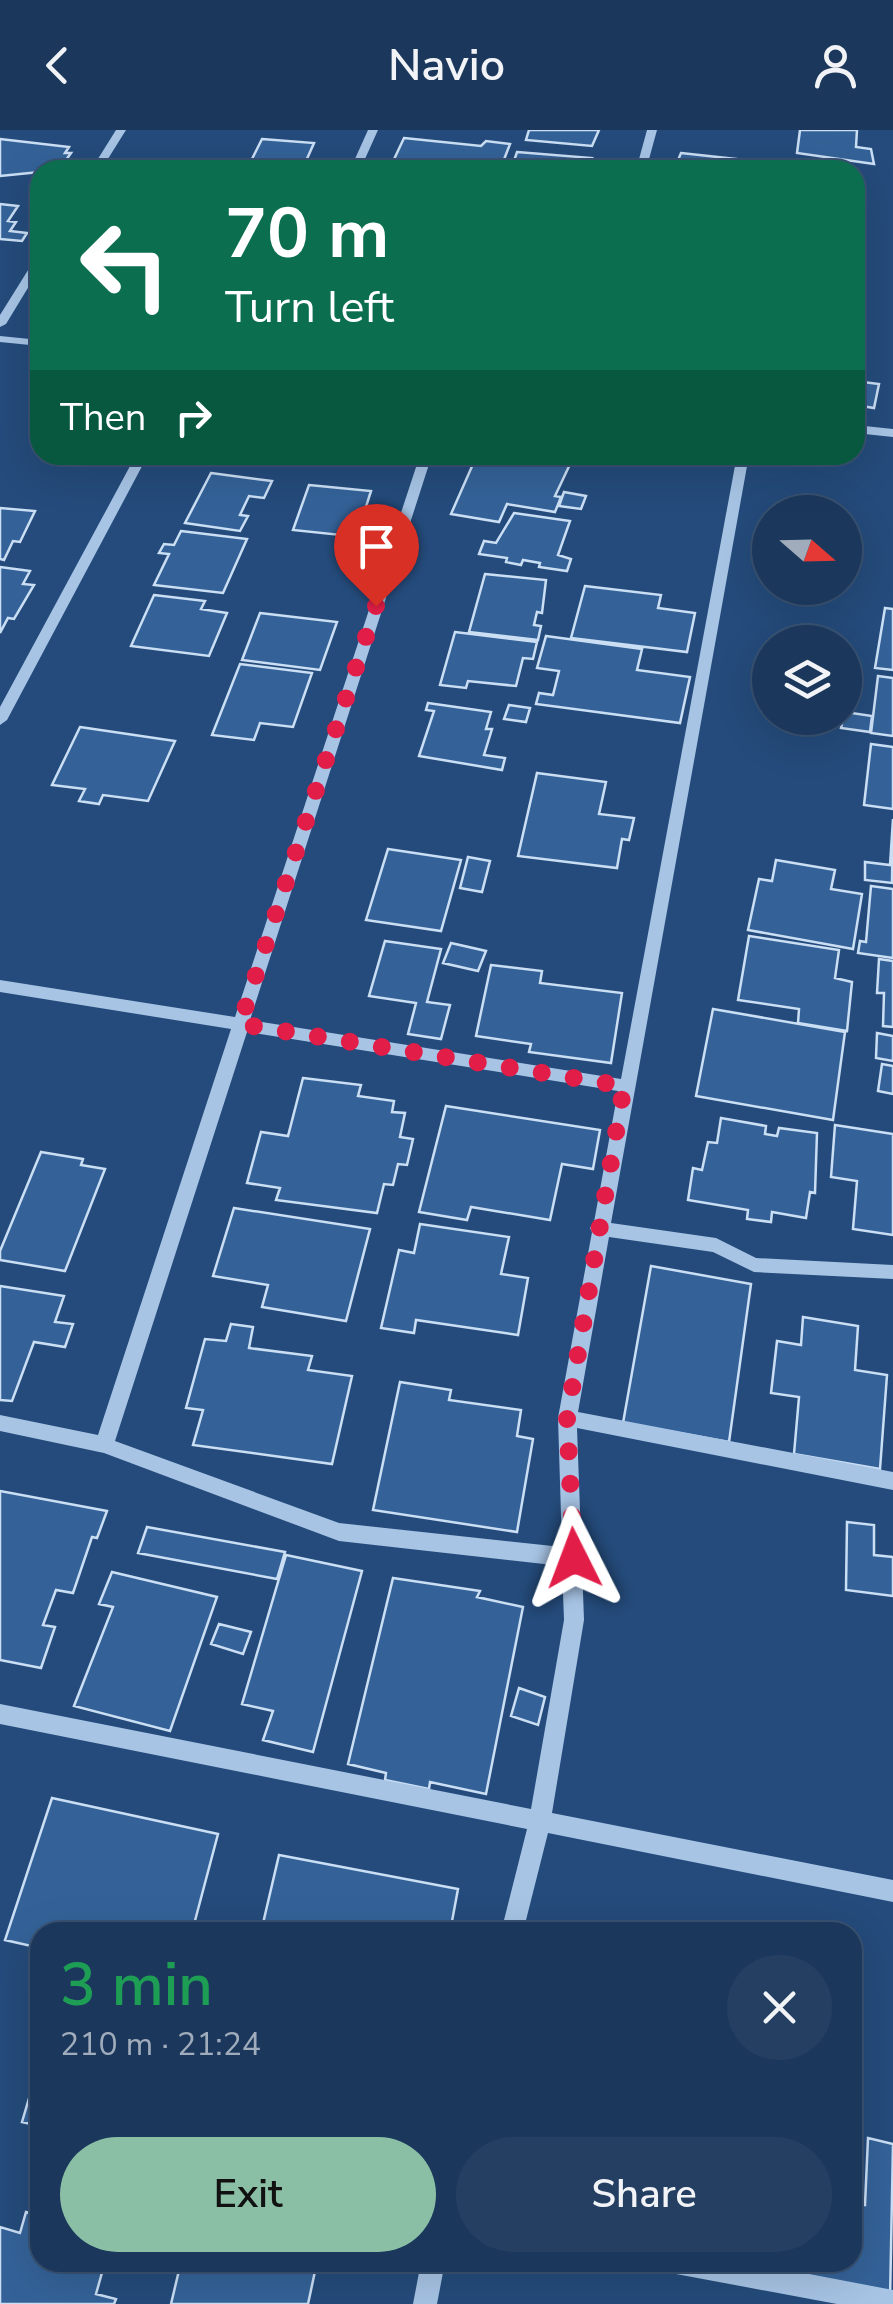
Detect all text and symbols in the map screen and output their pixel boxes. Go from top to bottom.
text: Navio [388,35,505,96]
icon: back [30,38,85,93]
icon: person [808,38,863,93]
text: 70 m [225,186,389,282]
icon: left [60,200,190,330]
text: Turn left [225,277,394,338]
icon: right [166,390,221,445]
text: Then [60,392,146,443]
north arrow [752,495,862,605]
map controls [752,495,862,735]
pin [334,504,419,607]
icon: arrive [349,519,404,574]
button: layers [752,625,862,735]
position arrow [522,1506,626,1610]
text: 3 min [60,1944,213,2026]
button: close [727,1955,832,2060]
text: 210 m · 21:24 [60,2023,261,2066]
button: Exit [60,2137,436,2252]
button: Share [456,2137,832,2252]

